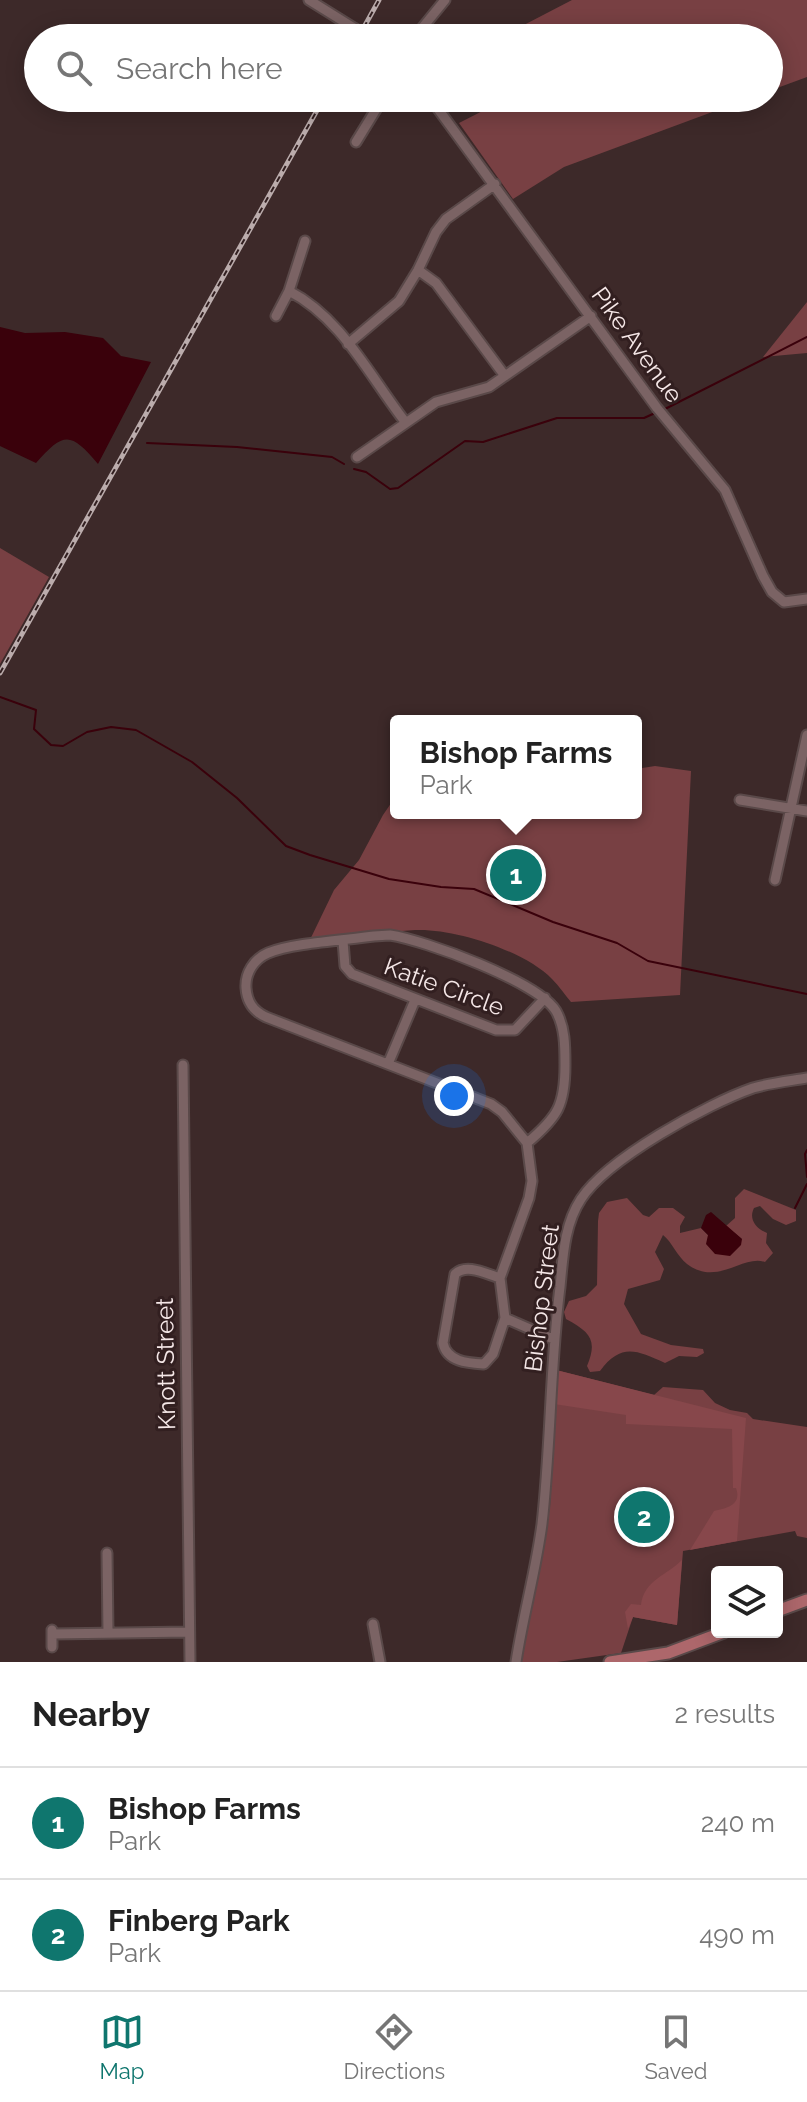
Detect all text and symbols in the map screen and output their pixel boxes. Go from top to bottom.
search box [24,24,783,112]
icon: search [52,46,96,90]
text: Search here [116,51,283,86]
street label: Pike Avenue [586,281,689,408]
popup [390,715,642,819]
text: Bishop Farms [420,735,612,770]
text: Park [420,770,473,800]
pin: 1 [490,845,542,905]
street label: Katie Circle [380,951,508,1022]
your location [434,1076,474,1116]
street label: Bishop Street [518,1222,565,1373]
street label: Knott Street [150,1298,181,1430]
pin: 2 [618,1487,670,1547]
map controls [711,1566,783,1638]
button: layers [711,1566,783,1638]
text: Nearby [32,1694,150,1734]
text: 2 results [675,1699,775,1729]
text: Bishop Farms [108,1791,301,1826]
text: 1 [52,1808,64,1838]
text: 240 m [701,1808,775,1838]
text: Park [108,1826,161,1856]
text: Finberg Park [108,1903,290,1938]
text: 2 [51,1920,65,1950]
text: 490 m [699,1920,775,1950]
text: Park [108,1938,161,1968]
tab: Map [100,2010,144,2084]
tab: Directions [344,2010,445,2084]
tab: Saved [644,2010,707,2084]

